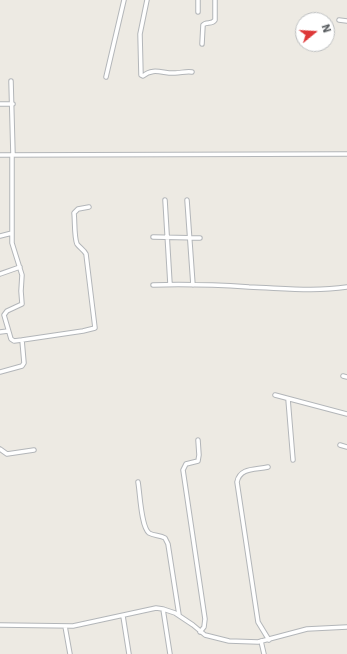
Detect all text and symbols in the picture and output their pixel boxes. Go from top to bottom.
north arrow [295,12,335,52]
text: N [318,23,333,34]

